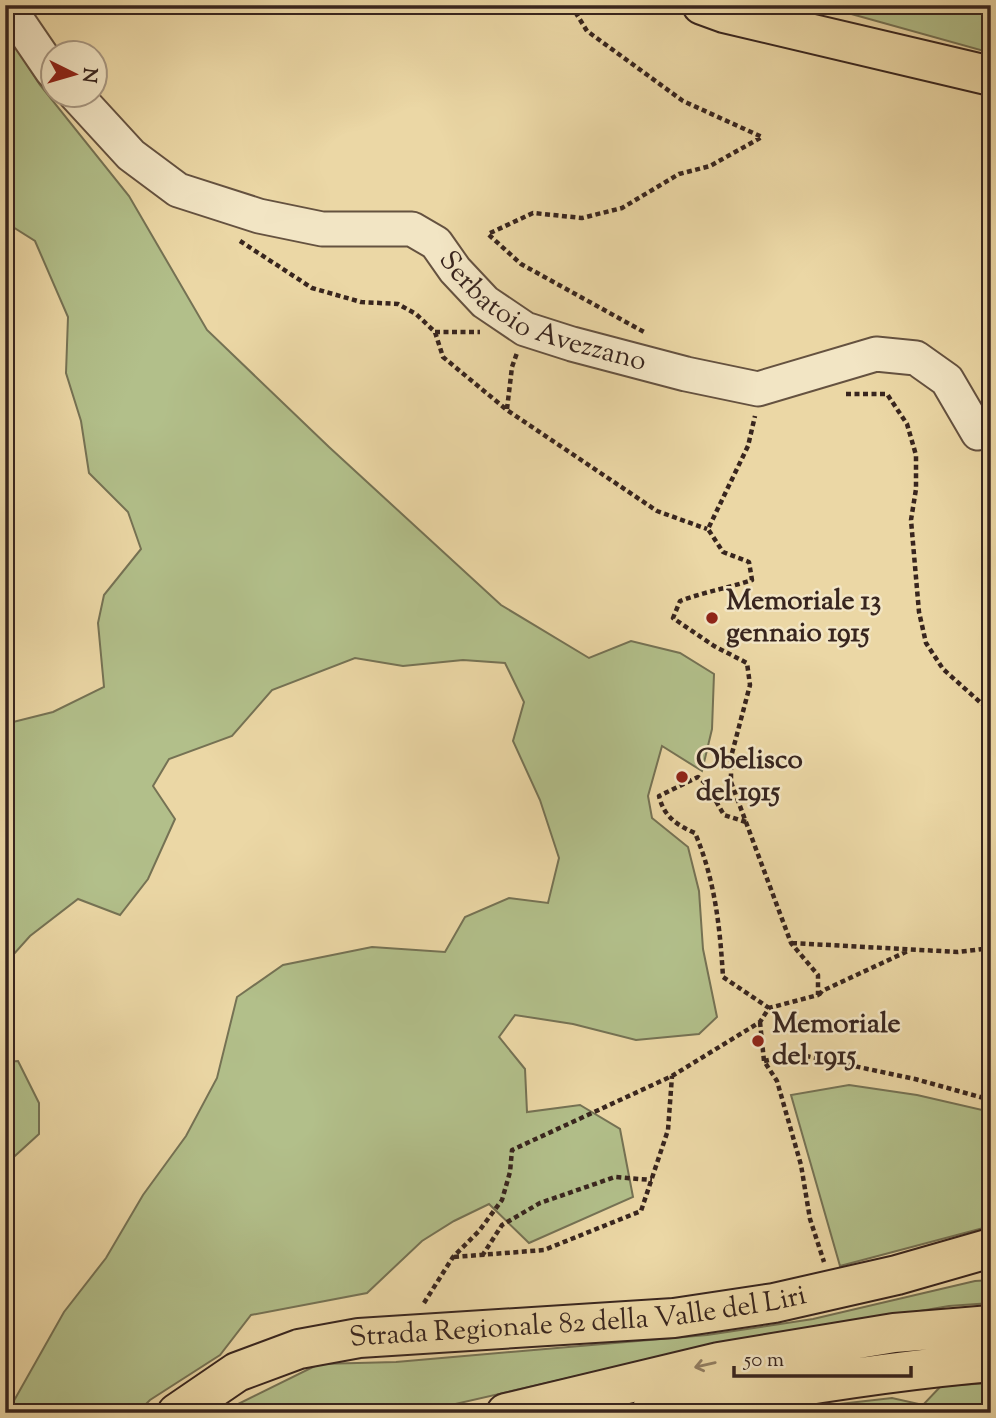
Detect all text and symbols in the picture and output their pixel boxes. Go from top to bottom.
north arrow [38,38,108,108]
text: N [74,67,103,84]
street label: Serbatoio Avezzano [428,243,650,383]
place label: Memoriale 13 gennaio 1915 [726,582,881,654]
marker: Memoriale 13 gennaio 1915 [704,610,720,626]
place label: Obelisco del 1915 [696,741,803,813]
marker: Obelisco del 1915 [674,769,690,785]
place label: Memoriale del 1915 [772,1005,901,1077]
marker: Memoriale del 1915 [750,1033,766,1049]
street label: Strada Regionale 82 della Valle del Liri [346,1276,810,1359]
scale bar [734,1334,910,1378]
text: 50 m [743,1346,784,1376]
one-way arrow [694,1359,717,1372]

